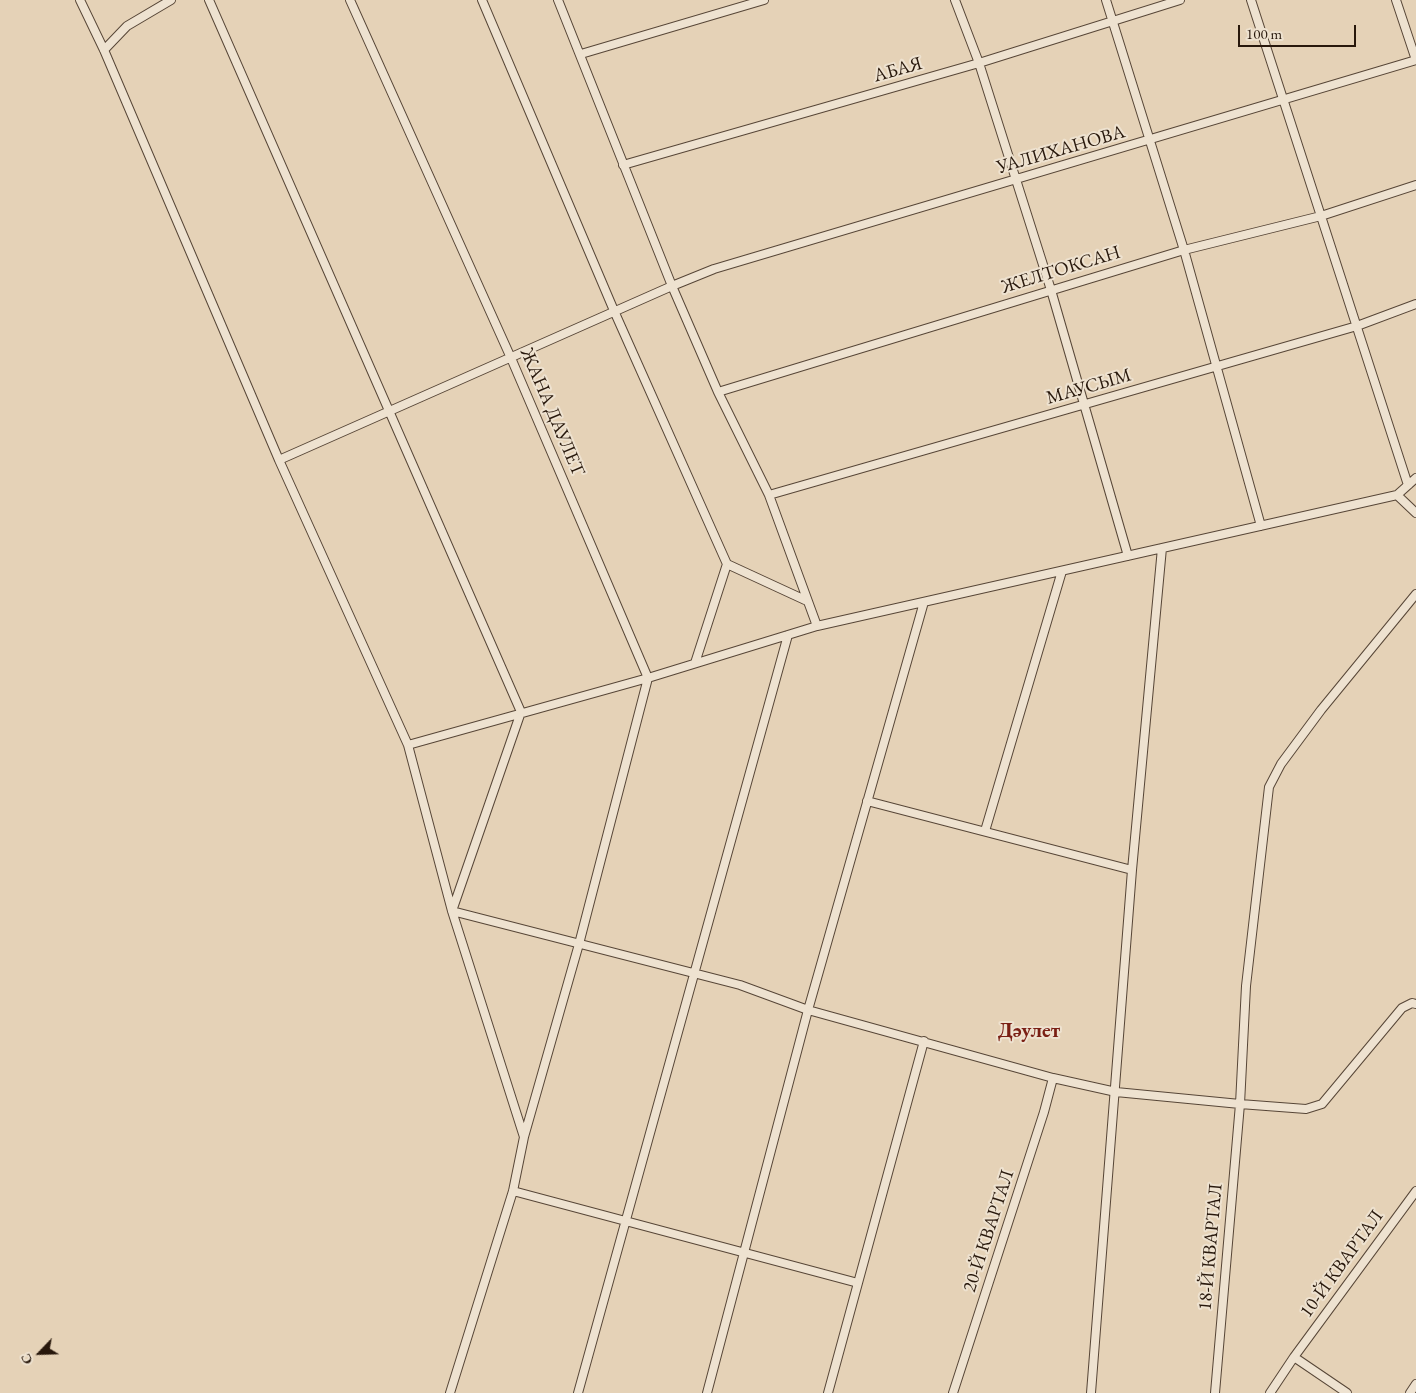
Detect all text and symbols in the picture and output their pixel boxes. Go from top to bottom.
scale bar [1241,15,1358,47]
text: 100 m [1246,24,1282,43]
street label: АБАЯ [871,52,925,88]
street label: УАЛИХАНОВА [994,121,1128,179]
street label: ЖЕЛТОКСАН [999,241,1123,299]
street label: ЖАНА ДАУЛЕТ [515,344,589,480]
street label: МАУСЫМ [1044,364,1134,410]
district label: Дәулет [998,1018,1060,1044]
street label: 20-Й КВАРТАЛ [958,1167,1020,1295]
street label: 18-Й КВАРТАЛ [1194,1182,1228,1312]
street label: 10-Й КВАРТАЛ [1295,1206,1389,1322]
north arrow [15,1328,65,1378]
text: С [16,1351,37,1367]

